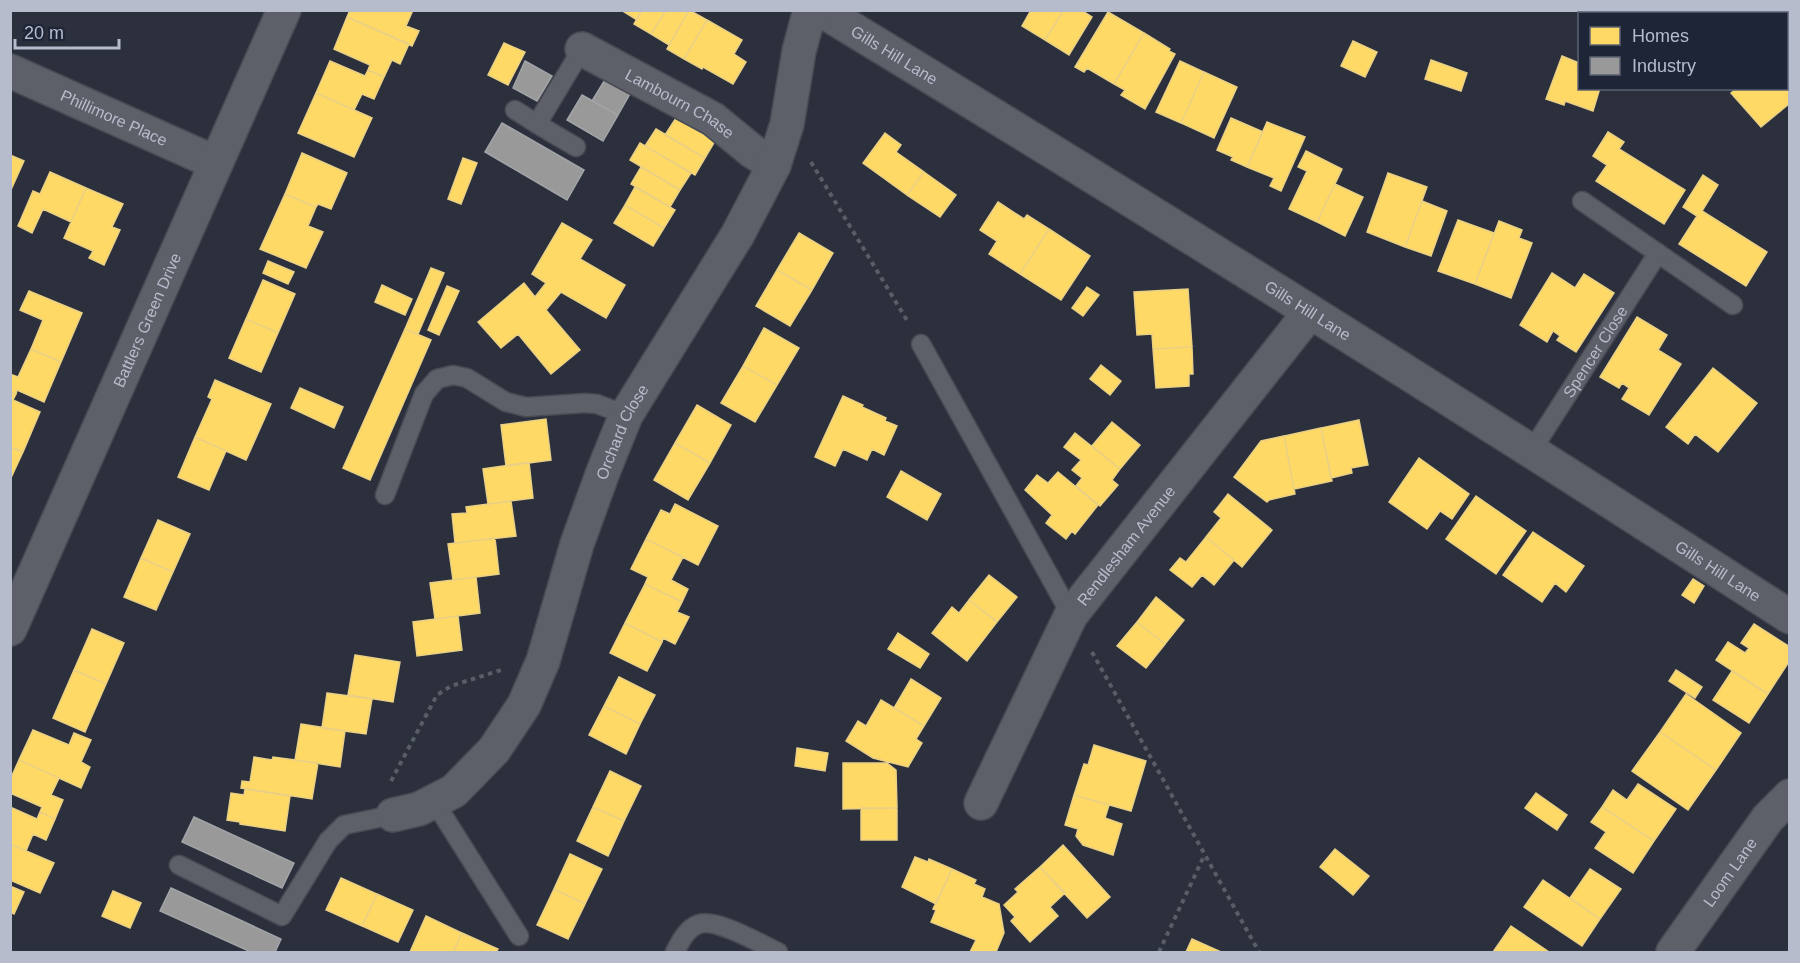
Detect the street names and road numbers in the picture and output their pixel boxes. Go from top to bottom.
street label: Gills Hill Lane [848,22,941,88]
street label: Lambourn Chase [622,66,737,142]
street label: Phillimore Place [58,87,170,149]
street label: Battlers Green Drive [110,250,184,390]
street label: Gills Hill Lane [1262,277,1354,344]
street label: Spencer Close [1560,303,1631,401]
street label: Orchard Close [593,381,652,482]
street label: Rendlesham Avenue [1074,483,1179,609]
street label: Gills Hill Lane [1672,537,1764,605]
street label: Loom Lane [1700,835,1760,910]

